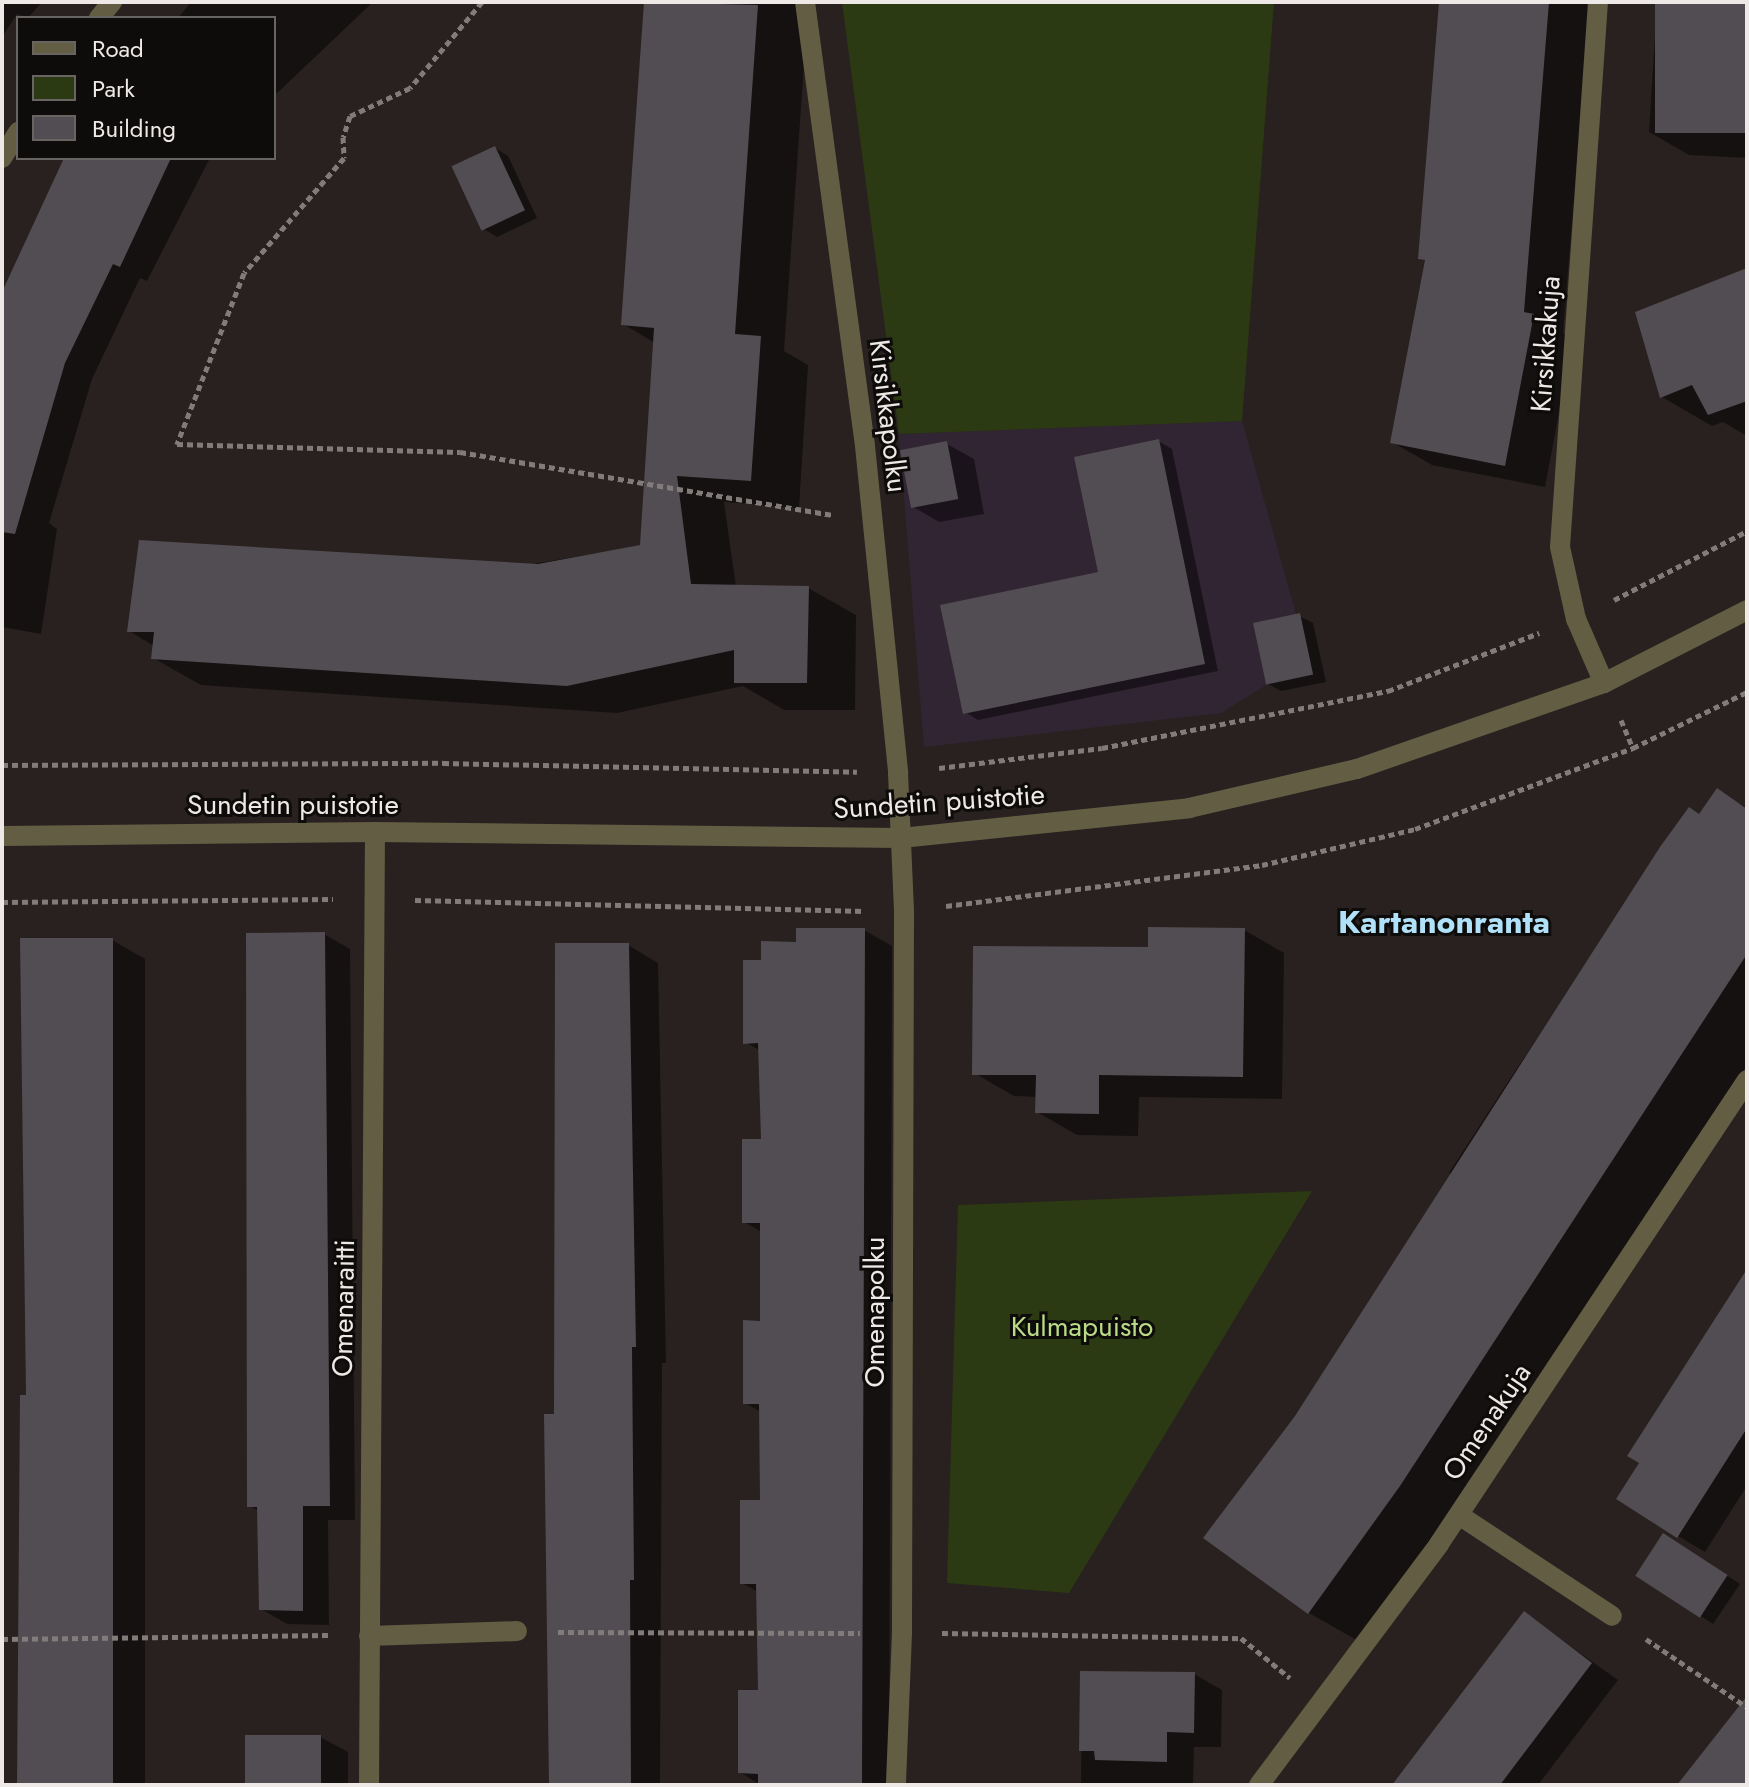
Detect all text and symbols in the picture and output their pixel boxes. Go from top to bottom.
legend [16,16,276,160]
text: Road [92,31,144,66]
text: Park [92,71,135,106]
text: Building [92,111,176,146]
street label: Kirsikkakuja [1524,275,1568,413]
street label: Kirsikkapolku [862,338,914,494]
street label: Sundetin puistotie [832,778,1046,826]
street label: Sundetin puistotie [187,788,399,822]
district label: Kartanonranta [1338,903,1550,941]
street label: Omenapolku [858,1237,892,1387]
street label: Omenaraitti [326,1239,362,1377]
park label: Kulmapuisto [1011,1310,1153,1344]
street label: Omenakuja [1436,1357,1538,1487]

